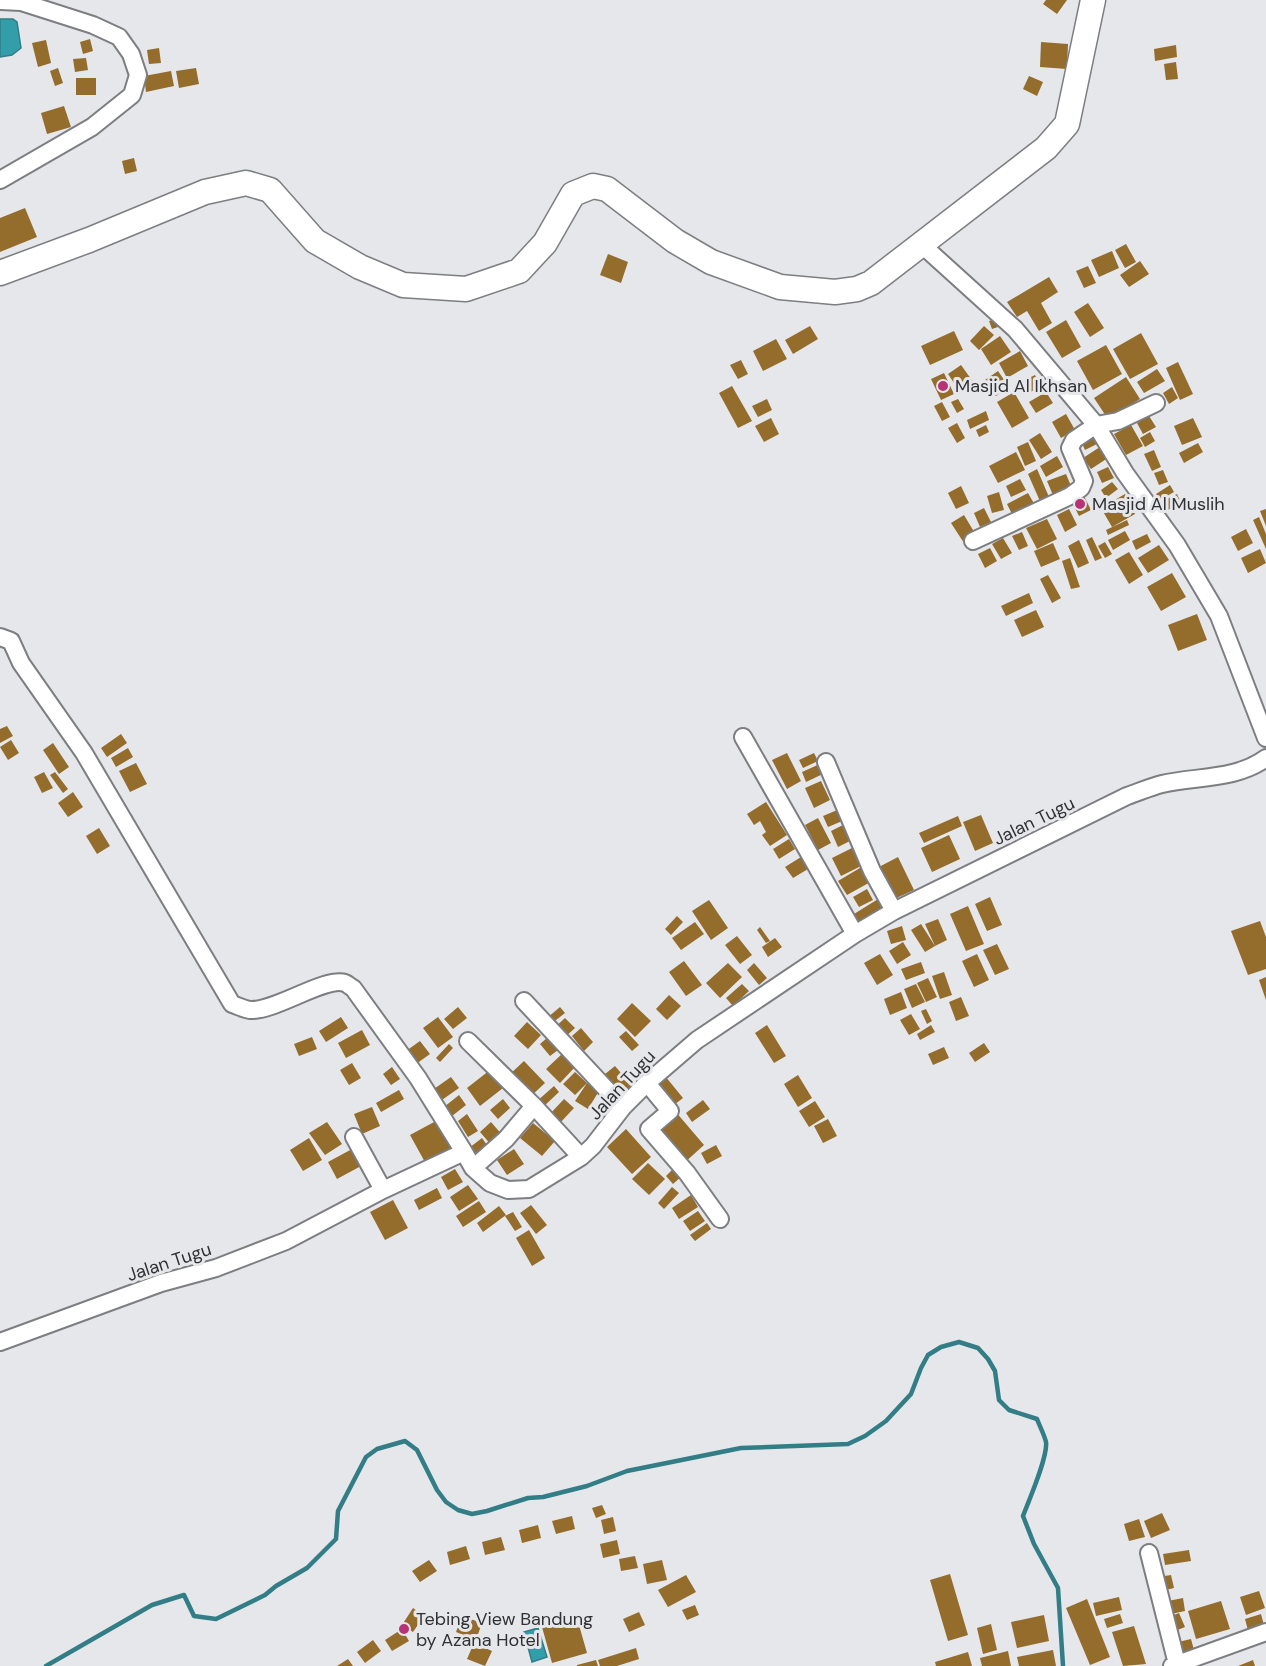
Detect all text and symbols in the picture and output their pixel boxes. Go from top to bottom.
place label: Masjid Al Ikhsan [955,374,1087,398]
marker: Masjid Al Ikhsan [936,379,950,393]
place label: Masjid Al Muslih [1092,492,1225,516]
marker: Masjid Al Muslih [1073,497,1087,511]
street label: Jalan Tugu [989,791,1079,851]
street label: Jalan Tugu [583,1045,661,1125]
street label: Jalan Tugu [124,1237,214,1287]
place label: Tebing View Bandung by Azana Hotel [416,1607,593,1652]
marker: Tebing View Bandung by Azana Hotel [397,1622,411,1636]

